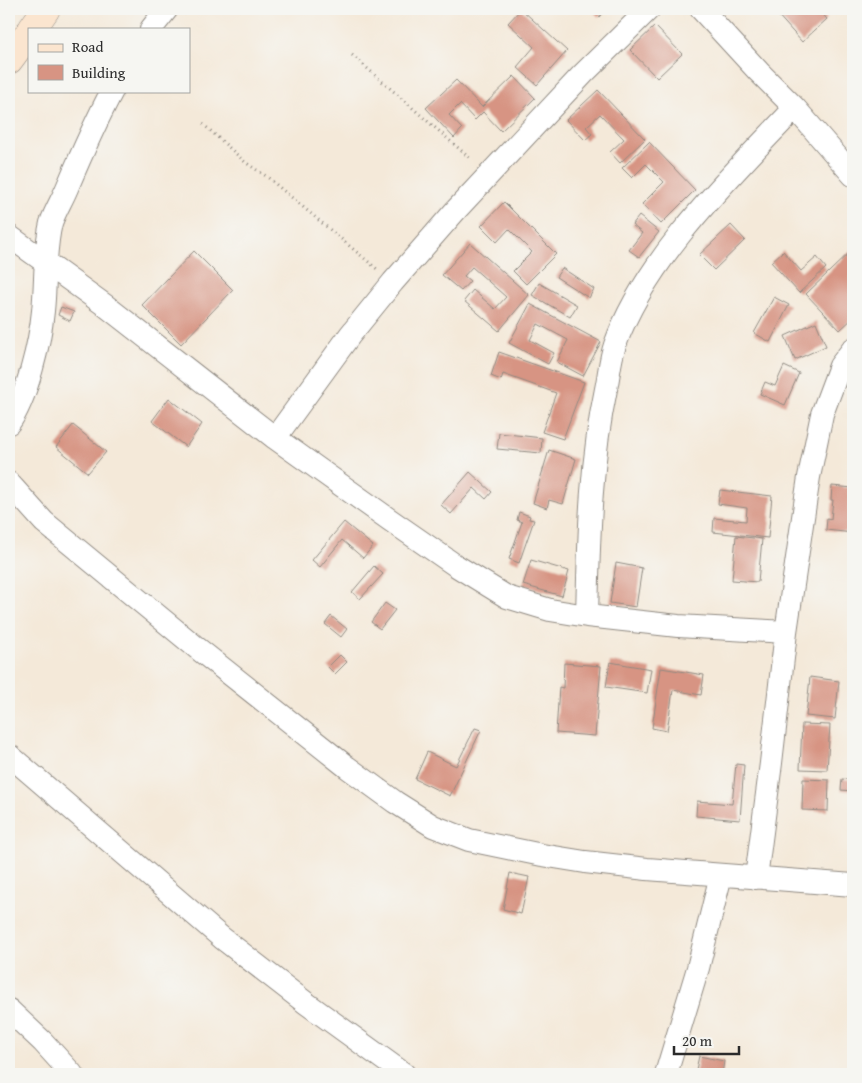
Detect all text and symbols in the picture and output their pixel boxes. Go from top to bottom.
legend [28,28,190,92]
text: Road [72,36,103,57]
text: Building [72,62,126,83]
scale bar [674,1023,740,1055]
text: 20 m [682,1030,713,1051]

